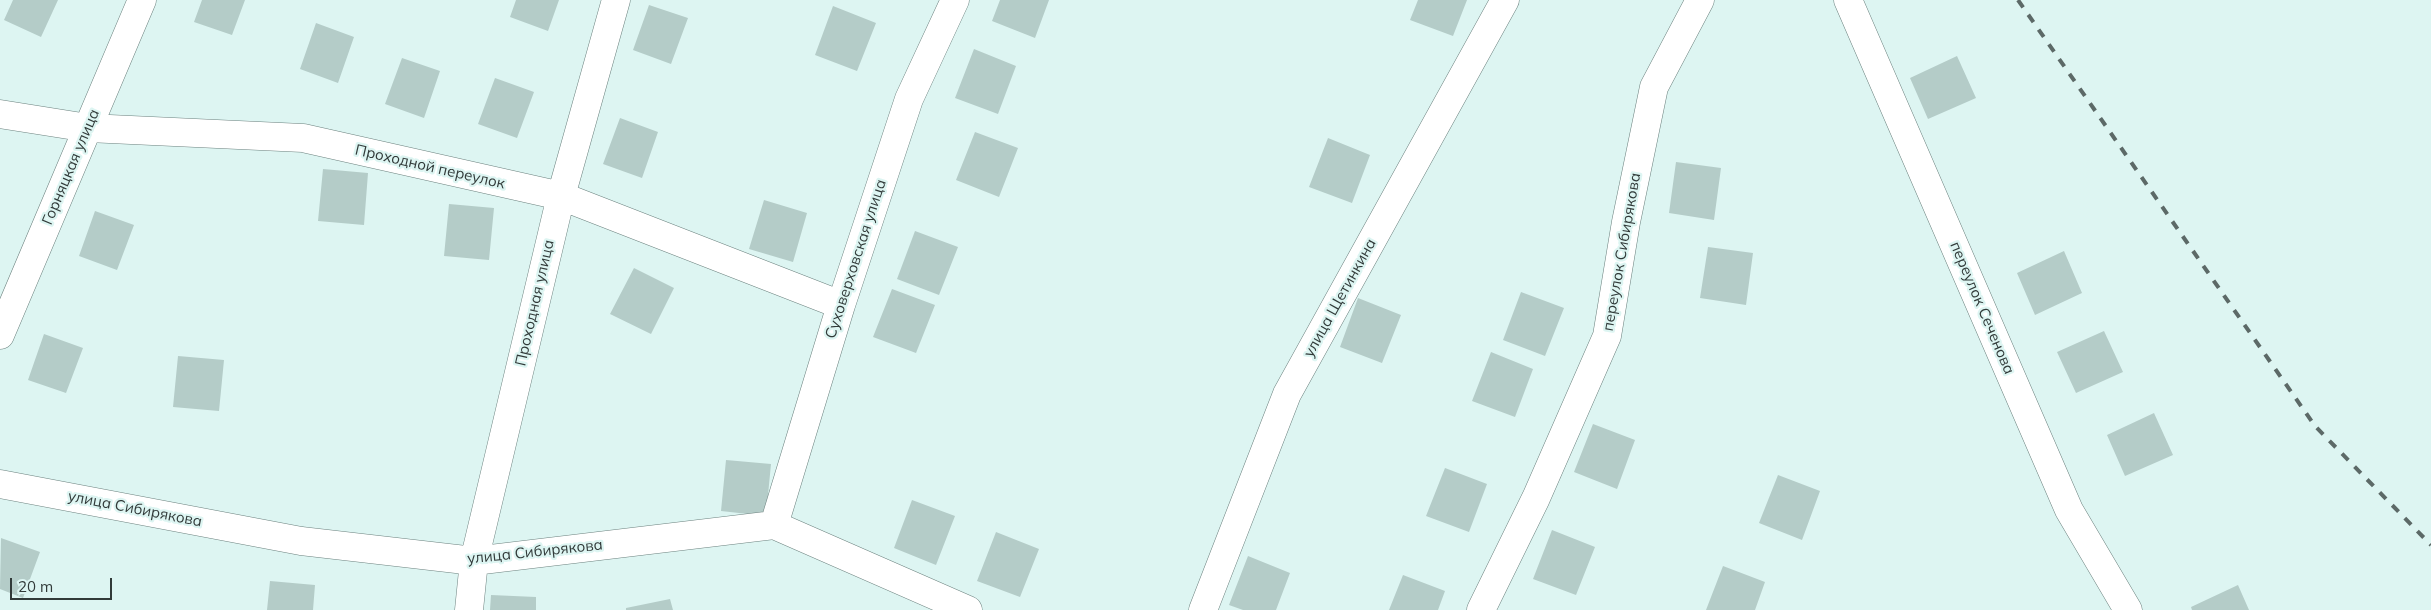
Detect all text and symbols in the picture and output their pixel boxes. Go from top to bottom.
street label: Горняцкая улица [39,106,103,228]
street label: Проходной переулок [353,141,507,193]
street label: переулок Сибирякова [1599,172,1645,332]
street label: Суховерховская улица [822,177,890,341]
street label: улица Щетинкина [1300,236,1380,360]
street label: Проходная улица [512,238,558,368]
street label: переулок Сеченова [1946,239,2018,377]
street label: улица Сибирякова [66,487,204,531]
street label: улица Сибирякова [466,536,604,568]
scale bar [12,568,115,600]
text: 20 m [18,577,53,596]

